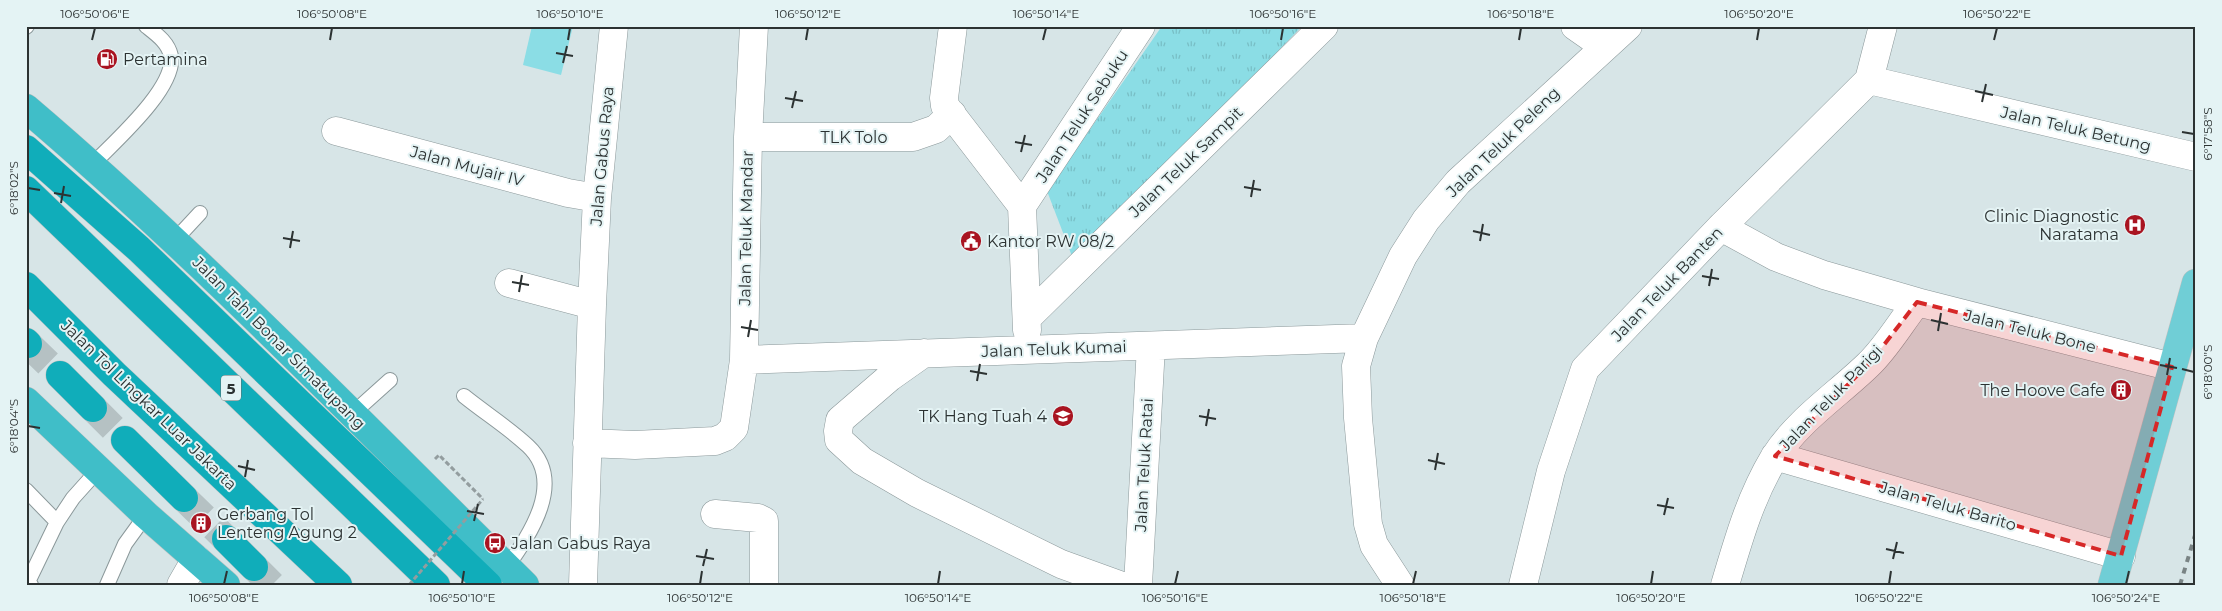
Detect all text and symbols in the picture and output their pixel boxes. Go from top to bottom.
text: 106°50'06"E [60,6,130,21]
text: 106°50'08"E [297,6,367,21]
text: 106°50'10"E [536,6,604,21]
text: 106°50'12"E [775,6,841,21]
text: 106°50'14"E [1013,6,1079,21]
text: 106°50'16"E [1250,6,1316,21]
text: 106°50'18"E [1488,6,1554,21]
text: 106°50'20"E [1724,6,1794,21]
text: 106°50'22"E [1963,6,2031,21]
street label: Jalan Teluk Sebuku [1031,46,1132,187]
fuel station icon: Pertamina [95,47,119,71]
place label: Pertamina [123,50,208,69]
street label: Jalan Teluk Peleng [1442,83,1563,202]
street label: Jalan Gabus Raya [586,85,618,228]
street label: Jalan Teluk Sampit [1124,102,1247,222]
street label: Jalan Teluk Betung [1998,102,2153,156]
text: 6°17'58"S [2200,107,2215,161]
street label: TLK Tolo [821,128,887,147]
street label: Jalan Mujair IV [407,141,527,190]
street label: Jalan Teluk Mandar [735,150,757,307]
text: 6°18'02"S [6,161,21,215]
place label: Clinic Diagnostic Naratama [1984,207,2119,244]
hospital icon: Clinic Diagnostic Naratama [2123,213,2147,237]
street label: Jalan Teluk Banten [1607,223,1727,346]
public building icon: Kantor RW 08/2 [959,229,983,253]
place label: Kantor RW 08/2 [987,232,1114,251]
street label: Jalan Tahi Bonar Simatupang [188,252,369,433]
street label: Jalan Teluk Bone [1961,305,2098,357]
street label: Jalan Tol Lingkar Luar Jakarta [57,315,241,494]
street label: Jalan Teluk Kumai [980,337,1127,361]
street label: Jalan Teluk Parigi [1775,341,1886,456]
text: 6°18'00"S [2200,345,2215,399]
road number: 5 [221,376,241,400]
building icon: The Hoove Cafe [2109,378,2133,402]
place label: The Hoove Cafe [1980,381,2105,400]
street label: Jalan Teluk Ratai [1131,398,1157,533]
text: 6°18'04"S [6,399,21,453]
school or university icon: TK Hang Tuah 4 [1051,404,1075,428]
place label: TK Hang Tuah 4 [919,407,1047,426]
street label: Jalan Teluk Barito [1877,477,2018,535]
place label: Gerbang Tol Lenteng Agung 2 [217,505,357,542]
building icon: Gerbang Tol Lenteng Agung 2 [189,511,213,535]
bus stop icon: Jalan Gabus Raya [483,531,507,555]
place label: Jalan Gabus Raya [510,534,651,553]
text: 106°50'08"E [189,590,259,605]
text: 106°50'10"E [428,590,496,605]
text: 106°50'12"E [667,590,733,605]
text: 106°50'14"E [905,590,971,605]
text: 106°50'16"E [1142,590,1208,605]
text: 106°50'18"E [1380,590,1446,605]
text: 106°50'20"E [1616,590,1686,605]
text: 106°50'22"E [1855,590,1923,605]
text: 106°50'24"E [2092,590,2160,605]

